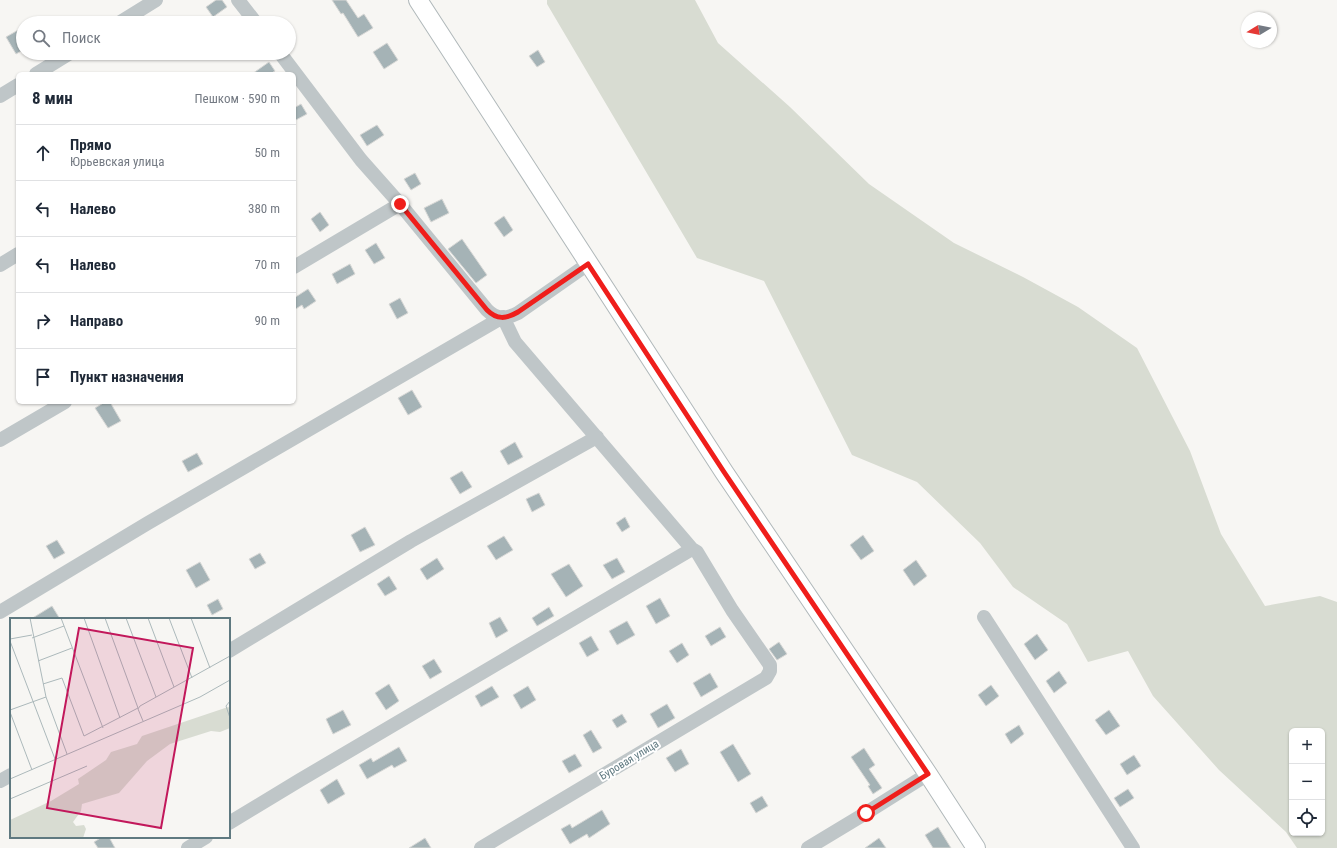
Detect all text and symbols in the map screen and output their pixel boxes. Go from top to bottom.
north arrow [1241,12,1277,48]
search box [16,16,296,60]
icon: search [30,27,52,49]
text: Поиск [62,29,101,47]
text: 8 мин [32,88,73,108]
text: Пешком · 590 m [194,91,280,106]
text: Прямо [70,136,111,154]
icon: ahead [32,142,54,164]
text: 50 m [254,145,280,160]
text: Юрьевская улица [70,154,164,169]
route end [391,195,409,213]
icon: left [32,198,54,220]
text: Налево [70,200,116,218]
text: 380 m [248,201,280,216]
icon: left [32,254,54,276]
text: Налево [70,256,116,274]
text: 70 m [254,257,280,272]
icon: right [32,310,54,332]
text: Направо [70,312,123,330]
text: 90 m [254,313,280,328]
icon: arrive [32,366,54,388]
text: Пункт назначения [70,368,184,386]
inset map [10,618,230,838]
map controls [1289,728,1325,836]
button: + [1289,728,1325,764]
street label: Буровая улица [597,737,661,783]
button: − [1289,764,1325,800]
button: locate [1289,800,1325,836]
route start [857,804,875,822]

